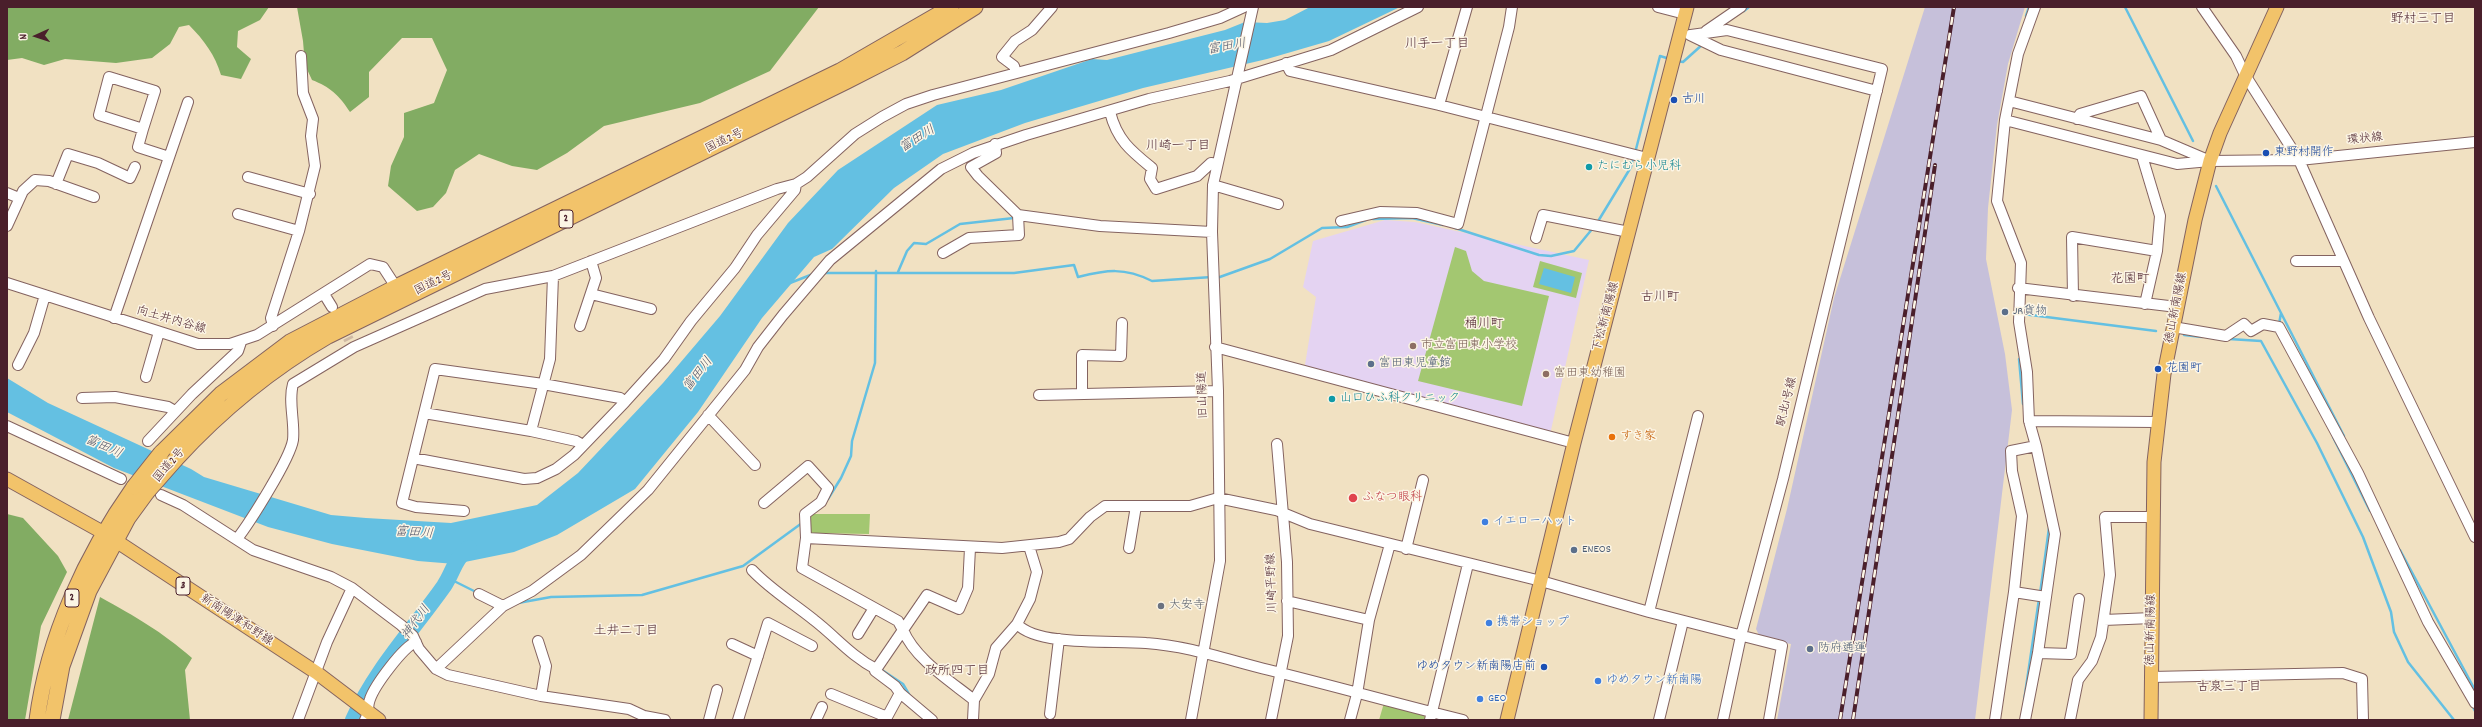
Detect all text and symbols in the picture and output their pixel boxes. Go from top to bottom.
district label: 野村三丁目 [2391,12,2455,28]
north arrow [16,16,56,56]
text: N [16,33,32,40]
water label: 富田川 [1206,37,1248,59]
district label: 川手一丁目 [1405,37,1469,53]
place label: 古川 [1682,93,1706,107]
marker: 古川 [1669,95,1679,105]
water label: 富田川 [897,123,939,157]
street label: 国道2号 [703,126,747,158]
street label: 環状線 [2346,131,2384,149]
district label: 川崎一丁目 [1146,139,1210,155]
place label: 東野村開作 [2274,146,2334,160]
marker: 東野村開作 [2261,148,2271,158]
place label: たにむら小児科 [1597,160,1681,174]
marker: たにむら小児科 [1584,162,1594,172]
road number: 2 [559,210,573,228]
street label: 国道2号 [412,268,456,300]
street label: 徳山新南陽線 [2163,271,2191,345]
district label: 花園町 [2111,272,2149,288]
street label: 下松新南陽線 [1591,280,1623,354]
district label: 古川町 [1641,290,1679,306]
street label: 向土井内谷線 [134,304,208,338]
place label: JR貨物 [2013,305,2047,319]
marker: JR貨物 [2000,307,2010,317]
district label: 桶川町 [1465,317,1503,333]
place label: 市立富田東小学校 [1421,339,1517,353]
marker: 市立富田東小学校 [1408,341,1418,351]
water label: 富田川 [681,355,717,395]
place label: 富田東児童館 [1379,357,1451,371]
marker: 富田東児童館 [1366,359,1376,369]
place label: 花園町 [2166,362,2202,376]
marker: 花園町 [2153,364,2163,374]
place label: 富田東幼稚園 [1554,367,1626,381]
marker: 富田東幼稚園 [1541,369,1551,379]
street label: 旧山陽道 [1196,371,1212,419]
street label: 駅北1号線 [1775,376,1801,428]
place label: 山口ひふ科クリニック [1340,392,1460,406]
marker: 山口ひふ科クリニック [1327,394,1337,404]
place label: すき家 [1620,430,1656,444]
marker: すき家 [1607,432,1617,442]
water label: 富田川 [82,433,124,463]
street label: 国道2号 [151,446,189,486]
place label: ふなつ眼科 [1362,491,1422,505]
marker: ふなつ眼科 [1347,492,1359,504]
place label: イエローハット [1493,515,1577,529]
marker: イエローハット [1480,517,1490,527]
water label: 富田川 [394,525,434,543]
place label: ENEOS [1582,543,1611,557]
marker: ENEOS [1569,545,1579,555]
street label: 川崎平野線 [1265,553,1281,613]
road number: 3 [176,577,190,595]
road number: 2 [65,589,79,607]
street label: 新南陽津和野線 [197,592,275,650]
street label: 徳山新南陽線 [2144,594,2160,666]
place label: 大安寺 [1169,599,1205,613]
marker: 大安寺 [1156,601,1166,611]
water label: 神代川 [399,603,435,643]
place label: 携帯ショップ [1497,616,1569,630]
marker: 携帯ショップ [1484,618,1494,628]
district label: 土井二丁目 [594,624,658,640]
place label: 防府通運 [1818,642,1866,656]
marker: 防府通運 [1805,644,1815,654]
place label: ゆめタウン新南陽店前 [1416,660,1536,674]
marker: ゆめタウン新南陽店前 [1539,662,1549,672]
district label: 政所四丁目 [925,664,989,680]
place label: ゆめタウン新南陽 [1606,674,1702,688]
marker: ゆめタウン新南陽 [1593,676,1603,686]
district label: 古泉三丁目 [2197,680,2261,696]
place label: GEO [1488,692,1506,706]
marker: GEO [1475,694,1485,704]

